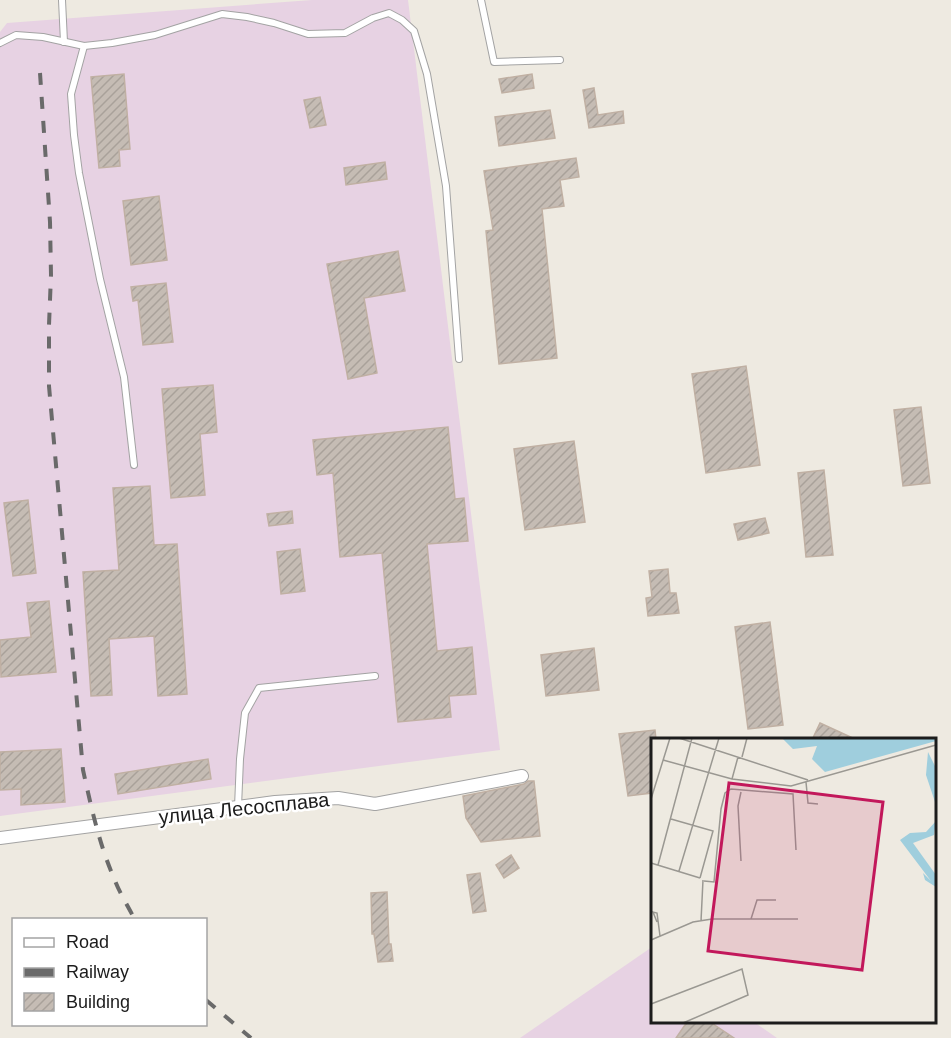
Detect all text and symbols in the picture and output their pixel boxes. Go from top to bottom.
inset map [651,738,936,1023]
street label: улица Лесосплава [158,788,331,828]
legend [12,918,207,1026]
text: Road [66,932,109,952]
text: Railway [66,962,129,982]
text: Building [66,992,130,1012]

